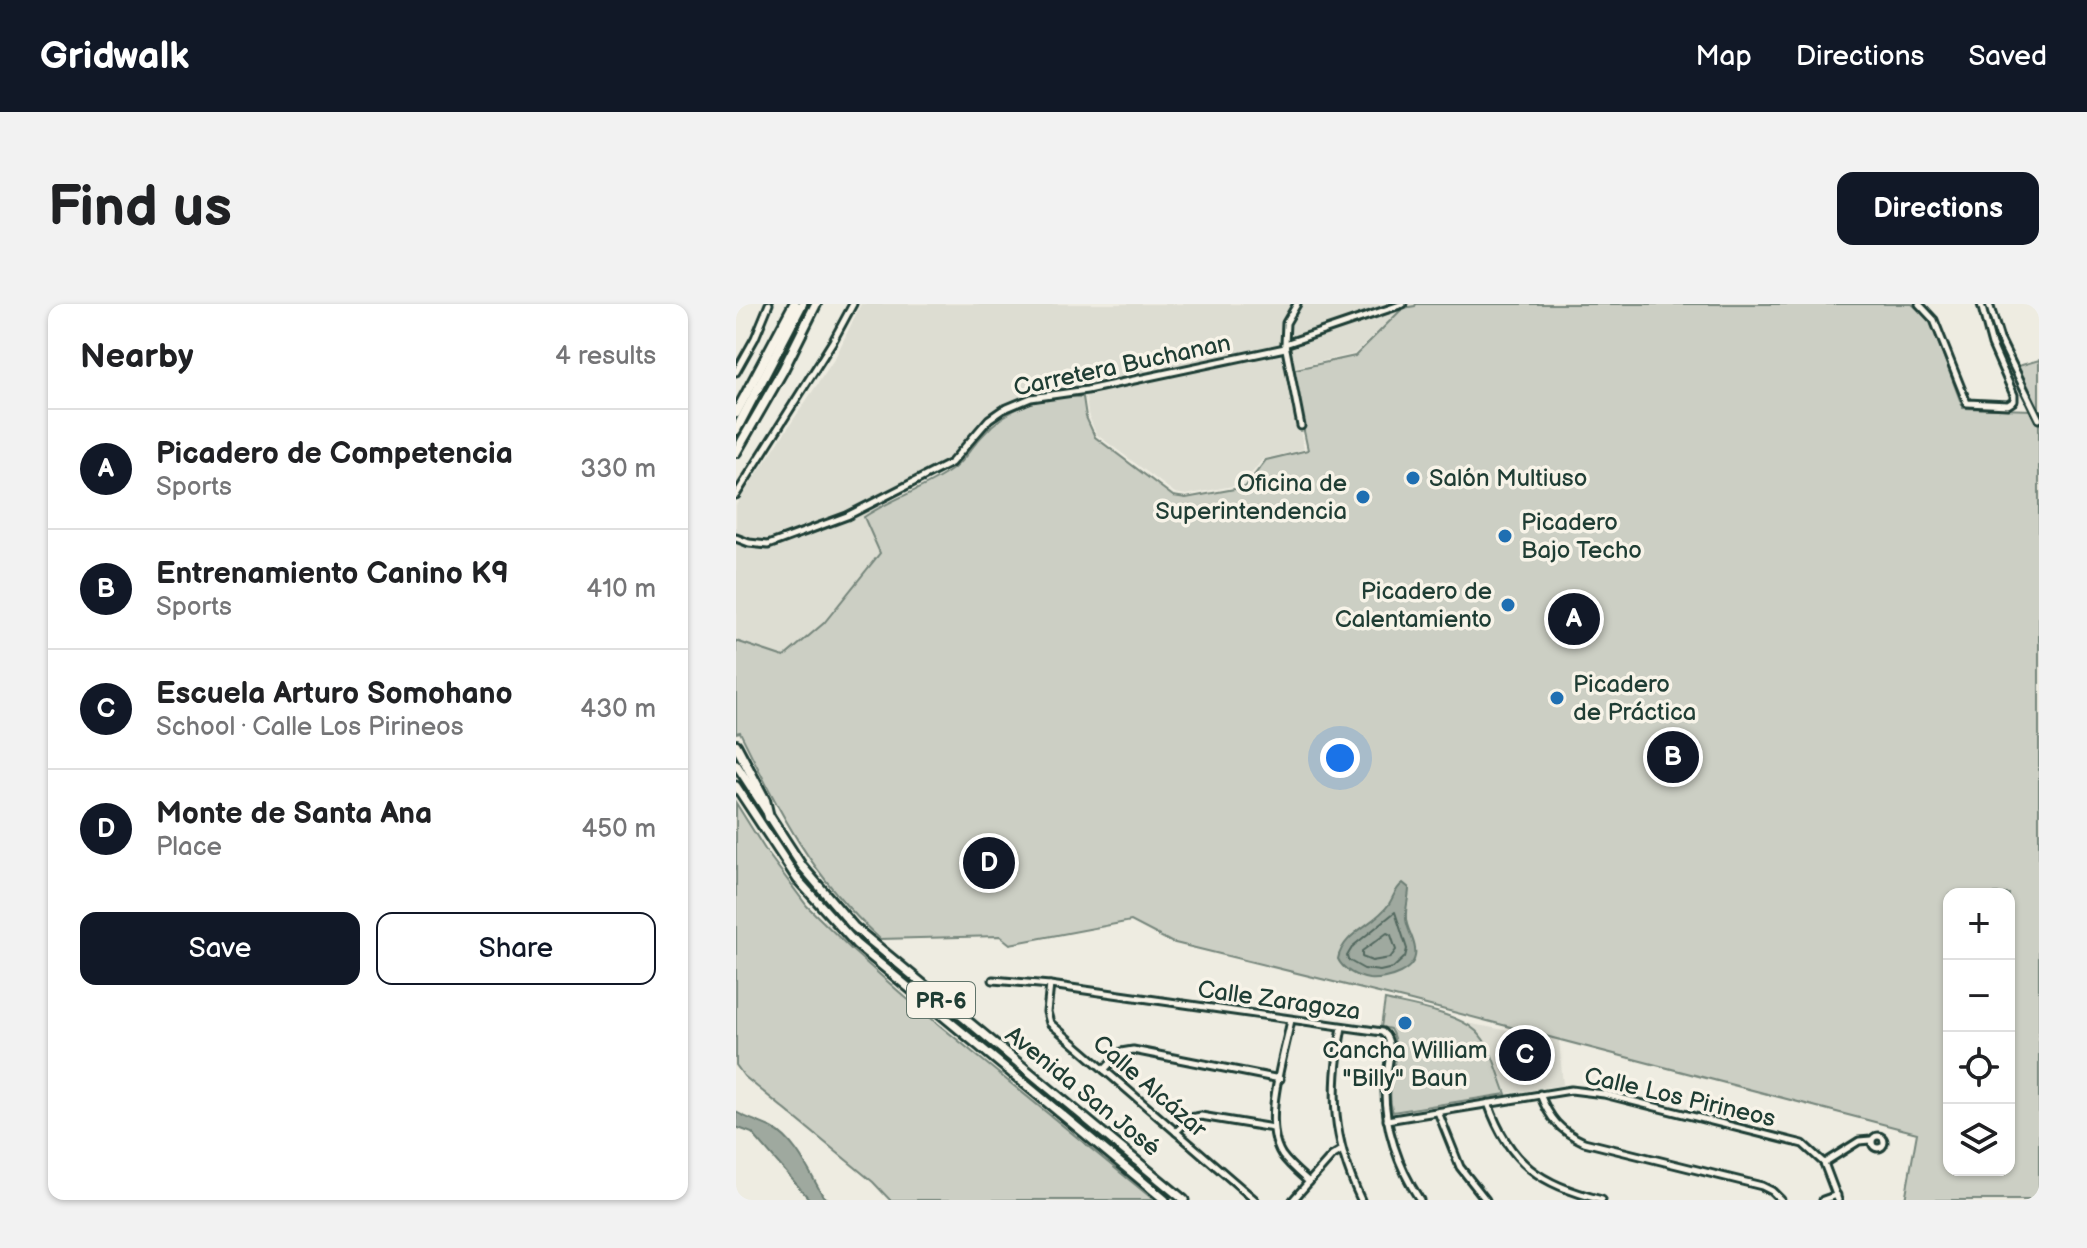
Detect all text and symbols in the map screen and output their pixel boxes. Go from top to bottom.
text: Gridwalk [40,34,189,79]
text: Map [1695,40,1752,73]
text: Directions [1796,40,1924,73]
text: Saved [1968,40,2047,73]
button: Directions [1837,172,2039,245]
text: Find us [48,175,232,242]
street label: Carretera Buchanan [1011,328,1233,403]
text: Nearby [80,336,194,377]
text: 4 results [555,341,656,372]
text: Picadero de Competencia [156,436,513,472]
text: A [98,454,114,485]
text: 330 m [580,454,656,485]
place label: Salón Multiuso [1429,464,1587,493]
place label: Oficina de Superintendencia [1155,469,1347,526]
marker: Salón Multiuso [1404,469,1422,487]
text: Sports [156,472,232,503]
marker: Oficina de Superintendencia [1354,488,1372,506]
place label: Picadero Bajo Techo [1521,508,1642,565]
marker: Picadero Bajo Techo [1496,527,1514,545]
text: Entrenamiento Canino K9 [156,556,509,592]
text: B [97,574,115,605]
text: 410 m [586,574,656,605]
place label: Picadero de Calentamiento [1335,577,1492,634]
pin: A [1548,589,1600,649]
text: Sports [156,592,232,623]
marker: Picadero de Calentamiento [1499,596,1517,614]
place label: Picadero de Práctica [1573,670,1696,727]
text: Escuela Arturo Somohano [156,676,513,712]
marker: Picadero de Práctica [1548,689,1566,707]
text: C [97,694,115,725]
text: 430 m [580,694,656,725]
text: School · Calle Los Pirineos [156,712,464,743]
pin: B [1647,727,1699,787]
your location [1320,738,1360,778]
text: Monte de Santa Ana [156,796,432,832]
text: D [97,814,115,845]
text: 450 m [581,814,656,845]
text: Place [156,832,222,863]
pin: D [963,833,1015,893]
map controls [1943,888,2015,1176]
button: + [1943,888,2015,960]
button: Save [80,912,360,985]
button: Share [376,912,656,985]
button: − [1943,960,2015,1032]
street label: Calle Zaragoza [1196,975,1362,1026]
road number: PR-6 [907,982,975,1018]
marker: Cancha William "Billy" Baun [1396,1014,1414,1032]
street label: Avenida San José [999,1020,1166,1163]
pin: C [1499,1025,1551,1085]
street label: Calle Alcázar [1087,1029,1213,1144]
button: locate [1943,1032,2015,1104]
place label: Cancha William "Billy" Baun [1322,1036,1488,1093]
street label: Calle Los Pirineos [1582,1061,1778,1134]
button: layers [1943,1104,2015,1176]

